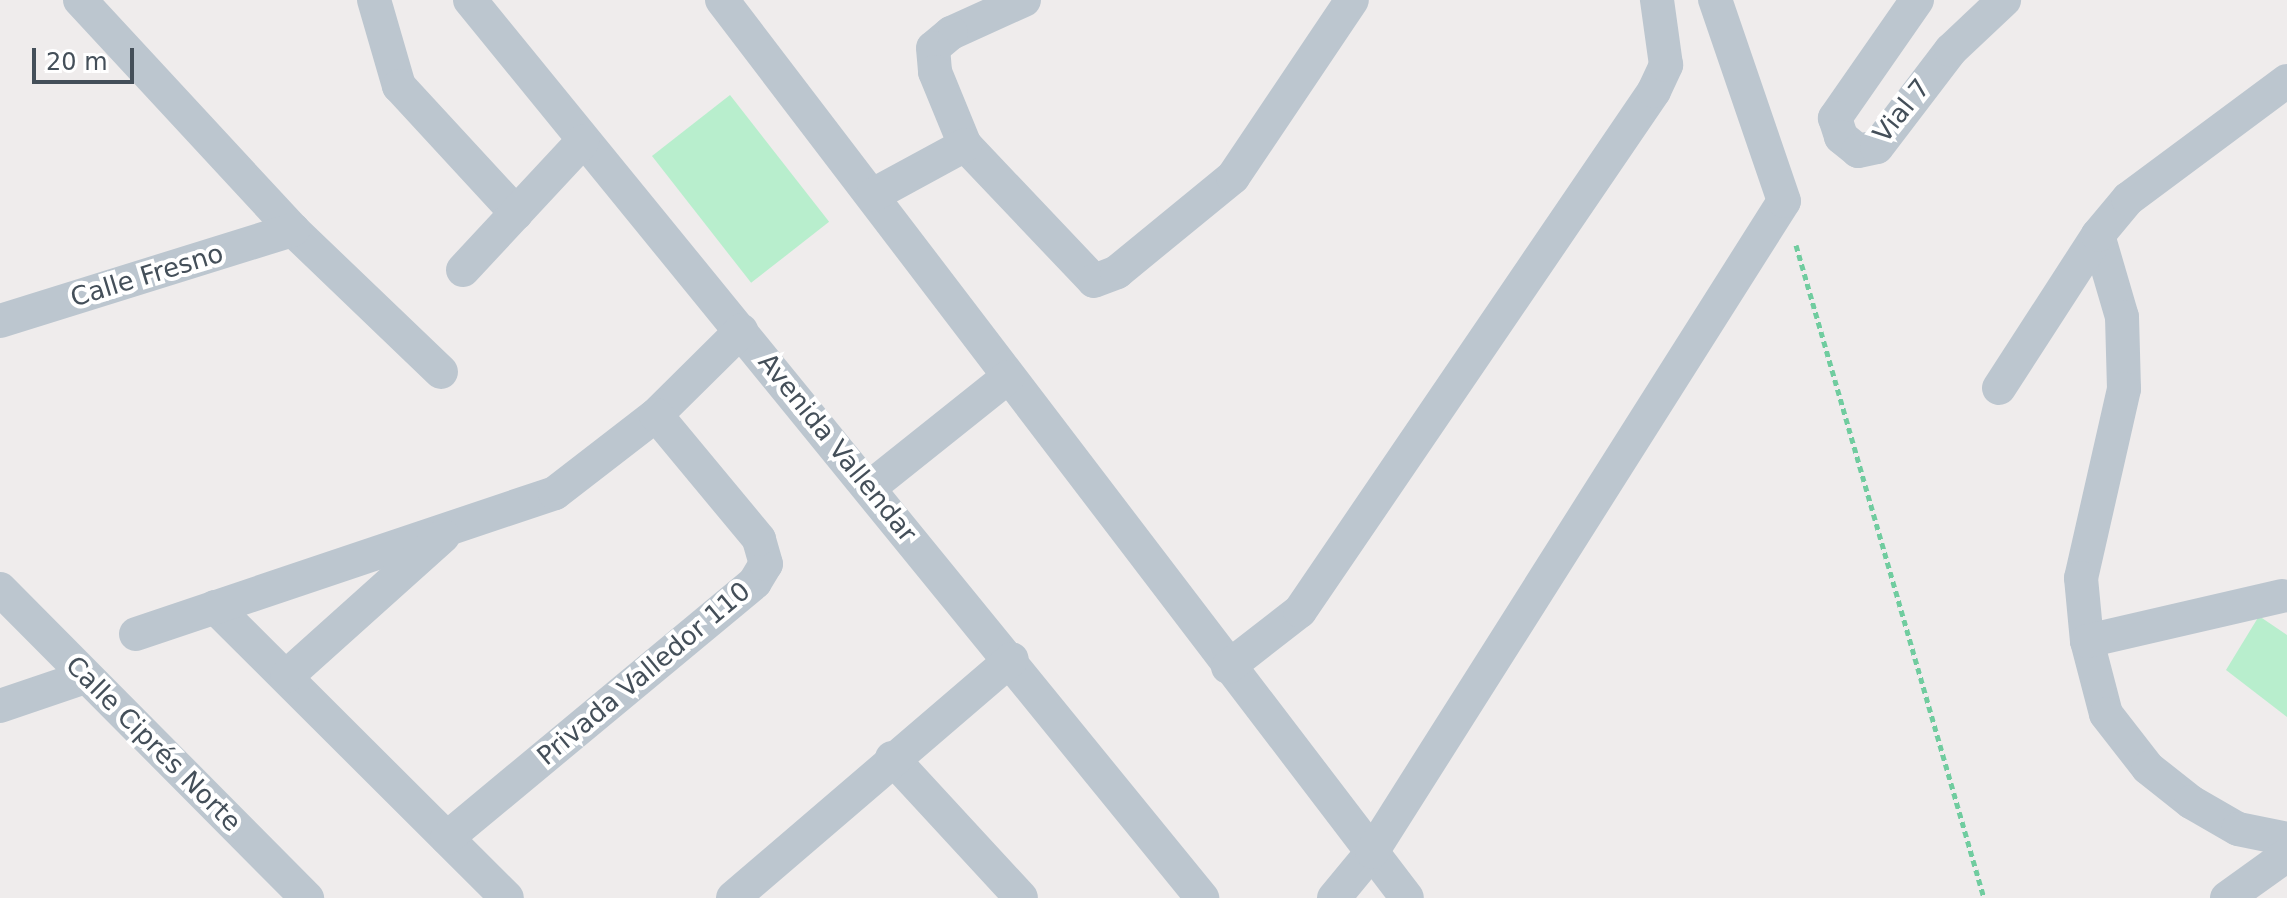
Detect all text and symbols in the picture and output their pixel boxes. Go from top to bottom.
scale bar [36,32,138,82]
text: 20 m [46,48,108,76]
street label: Vial 7 [1867,73,1937,149]
street label: Calle Fresno [67,238,227,314]
street label: Avenida Vallendar [751,347,923,549]
street label: Privada Valledor 110 [531,576,757,772]
street label: Calle Ciprés Norte [59,650,247,838]

